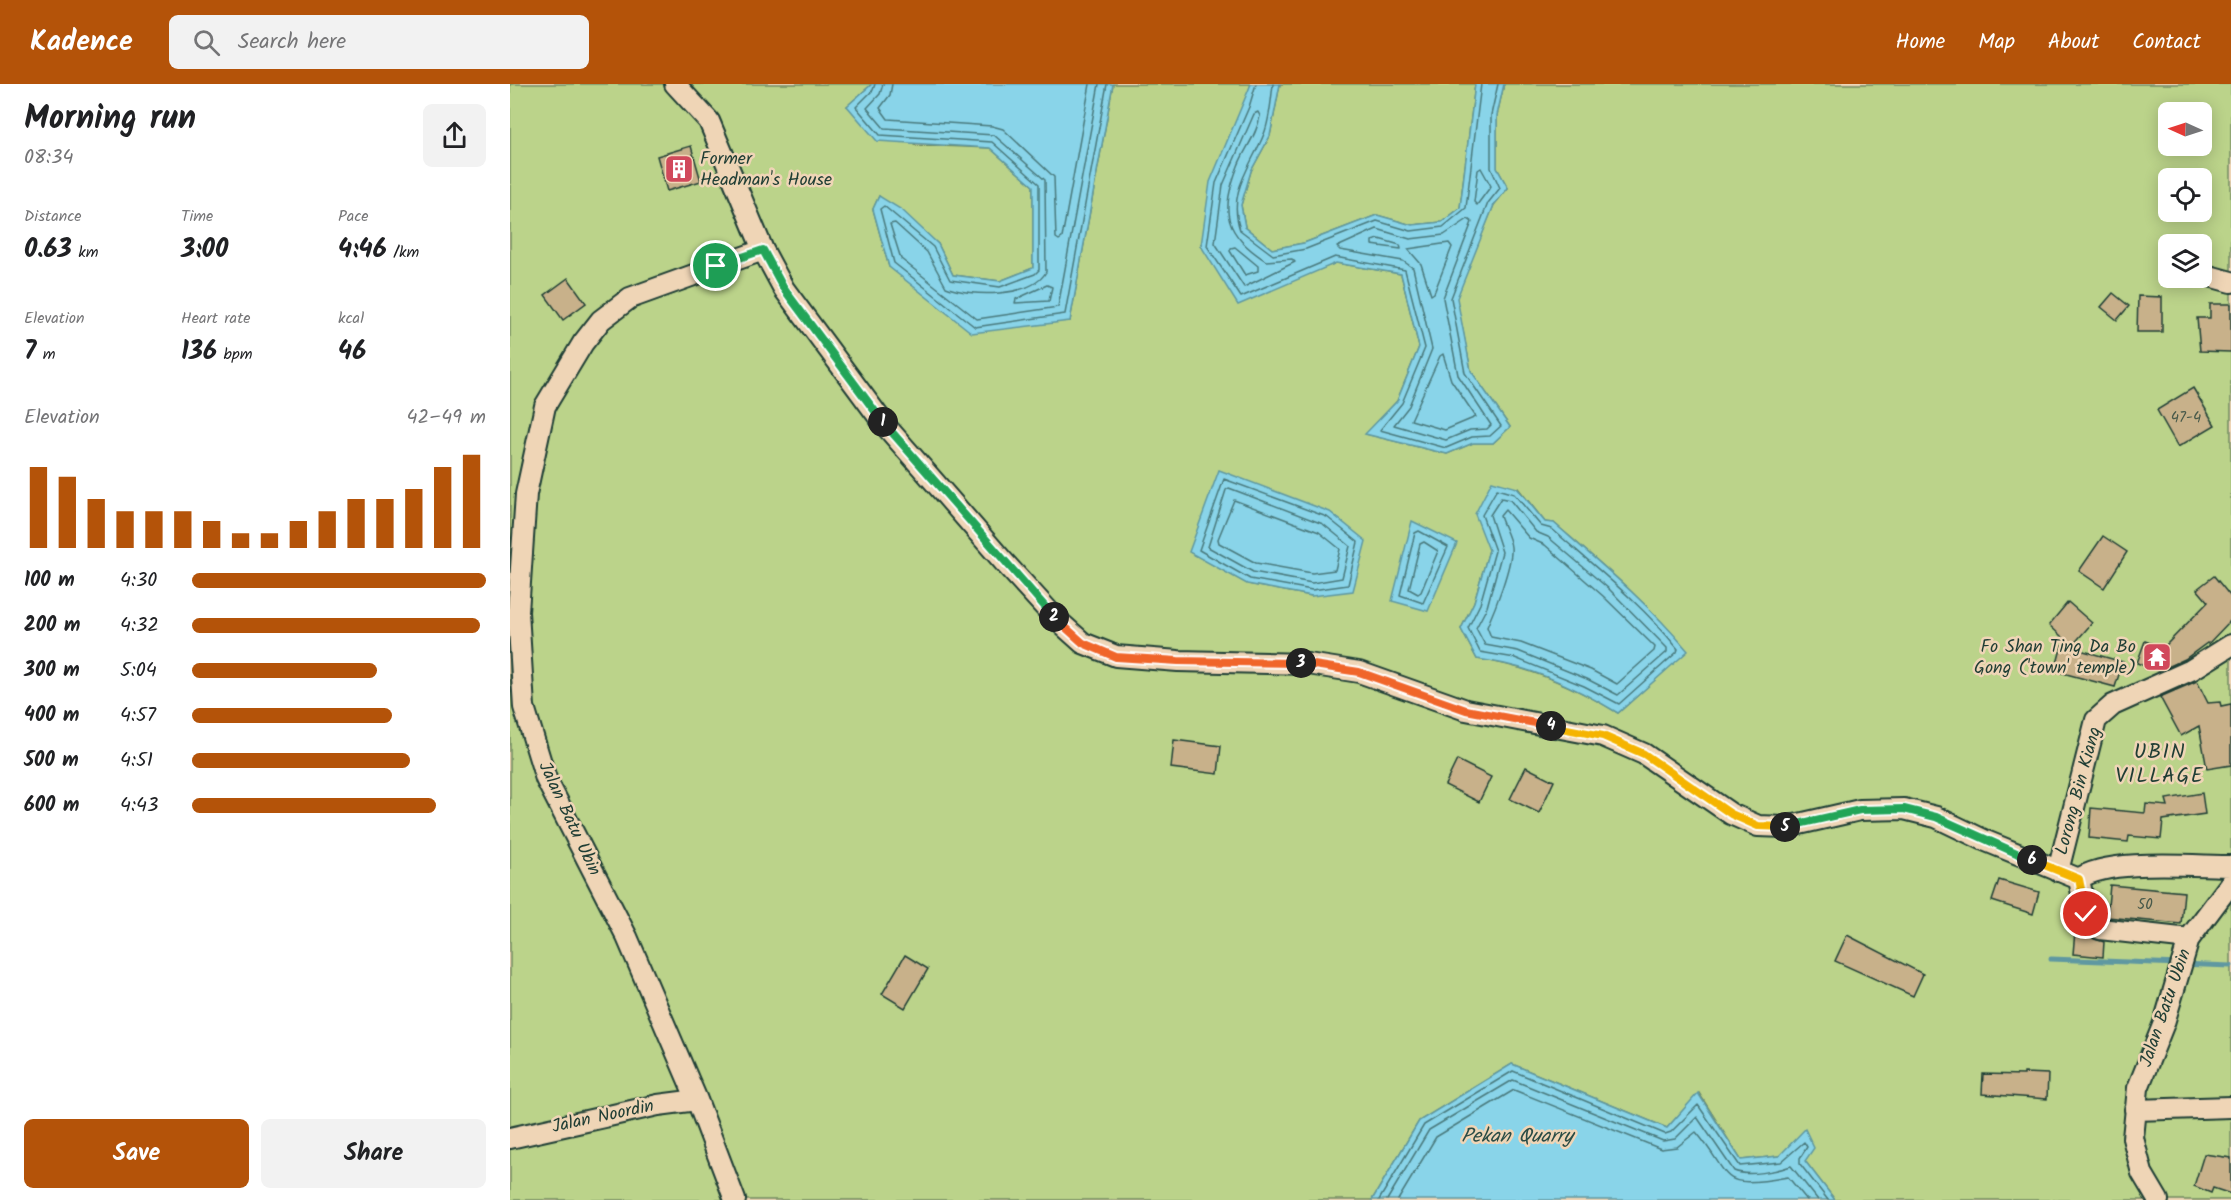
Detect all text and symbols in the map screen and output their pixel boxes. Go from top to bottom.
search box [169,15,589,69]
text: Kadence [30,20,133,65]
text: Search here [238,25,346,60]
icon: search [190,26,223,59]
text: Home [1896,26,1945,59]
text: Map [1978,26,2015,59]
text: About [2048,26,2099,59]
text: Contact [2132,26,2201,59]
text: Morning run [24,93,196,146]
north arrow [2158,102,2212,156]
map controls [2158,102,2212,288]
button: share [423,104,486,167]
text: 08:34 [24,142,73,174]
place label: Former Headman's House [700,145,832,195]
building icon: Former Headman's House [663,153,695,185]
button: locate [2158,168,2212,222]
text: Distance [24,204,82,229]
text: Time [181,204,213,229]
text: Pace [338,204,369,229]
text: 0.63 [24,229,72,271]
text: 3:00 [181,229,228,271]
text: 4:46 [338,229,387,271]
button: layers [2158,234,2212,288]
text: km [72,240,98,265]
text: /km [387,240,419,265]
pin [690,240,741,291]
icon: arrive [699,249,732,282]
text: Elevation [24,306,85,331]
text: Heart rate [181,306,251,331]
text: kcal [338,306,364,331]
text: 7 [24,331,36,373]
text: 136 [181,331,217,373]
text: 46 [338,331,366,373]
text: m [36,342,55,367]
text: bpm [217,342,252,367]
text: Elevation [24,402,100,434]
text: 42–49 m [406,402,486,434]
house number: 47-4 [2171,406,2201,430]
pin: 1 [868,407,898,437]
text: 1 [881,409,885,434]
text: 100 m [24,565,75,597]
text: 4:30 [120,565,157,597]
pin: 2 [1039,602,1069,632]
text: 2 [1049,604,1059,629]
text: 200 m [24,610,80,642]
text: 4:32 [120,610,159,642]
place label: Fo Shan Ting Da Bo Gong ('town' temple) [1974,633,2136,683]
temple icon: Fo Shan Ting Da Bo Gong ('town' temple) [2141,641,2173,673]
pin: 3 [1286,648,1316,678]
text: 3 [1297,650,1305,675]
text: 300 m [24,655,80,687]
text: 5:04 [120,655,157,687]
text: 400 m [24,700,80,732]
text: 4:57 [120,700,156,732]
pin: 4 [1536,711,1566,741]
text: 4 [1547,713,1555,738]
street label: Lorong Bin Kiang [2048,724,2110,858]
district label: UBIN VILLAGE [2116,736,2205,793]
text: 500 m [24,745,79,777]
text: 4:51 [120,745,153,777]
street label: Jalan Batu Ubin [530,757,608,881]
text: 600 m [24,790,79,822]
text: 4:43 [120,790,158,822]
pin: 5 [1770,812,1800,842]
text: 5 [1781,814,1789,839]
pin: 6 [2017,845,2047,875]
text: 6 [2028,847,2036,872]
pin [2060,888,2111,939]
house number: 50 [2137,893,2153,917]
icon: check [2069,897,2102,930]
street label: Jalan Batu Ubin [2132,945,2200,1071]
street label: Jalan Noordin [549,1092,657,1142]
button: Save [24,1119,249,1188]
button: Share [261,1119,486,1188]
water label: Pekan Quarry [1461,1121,1575,1153]

